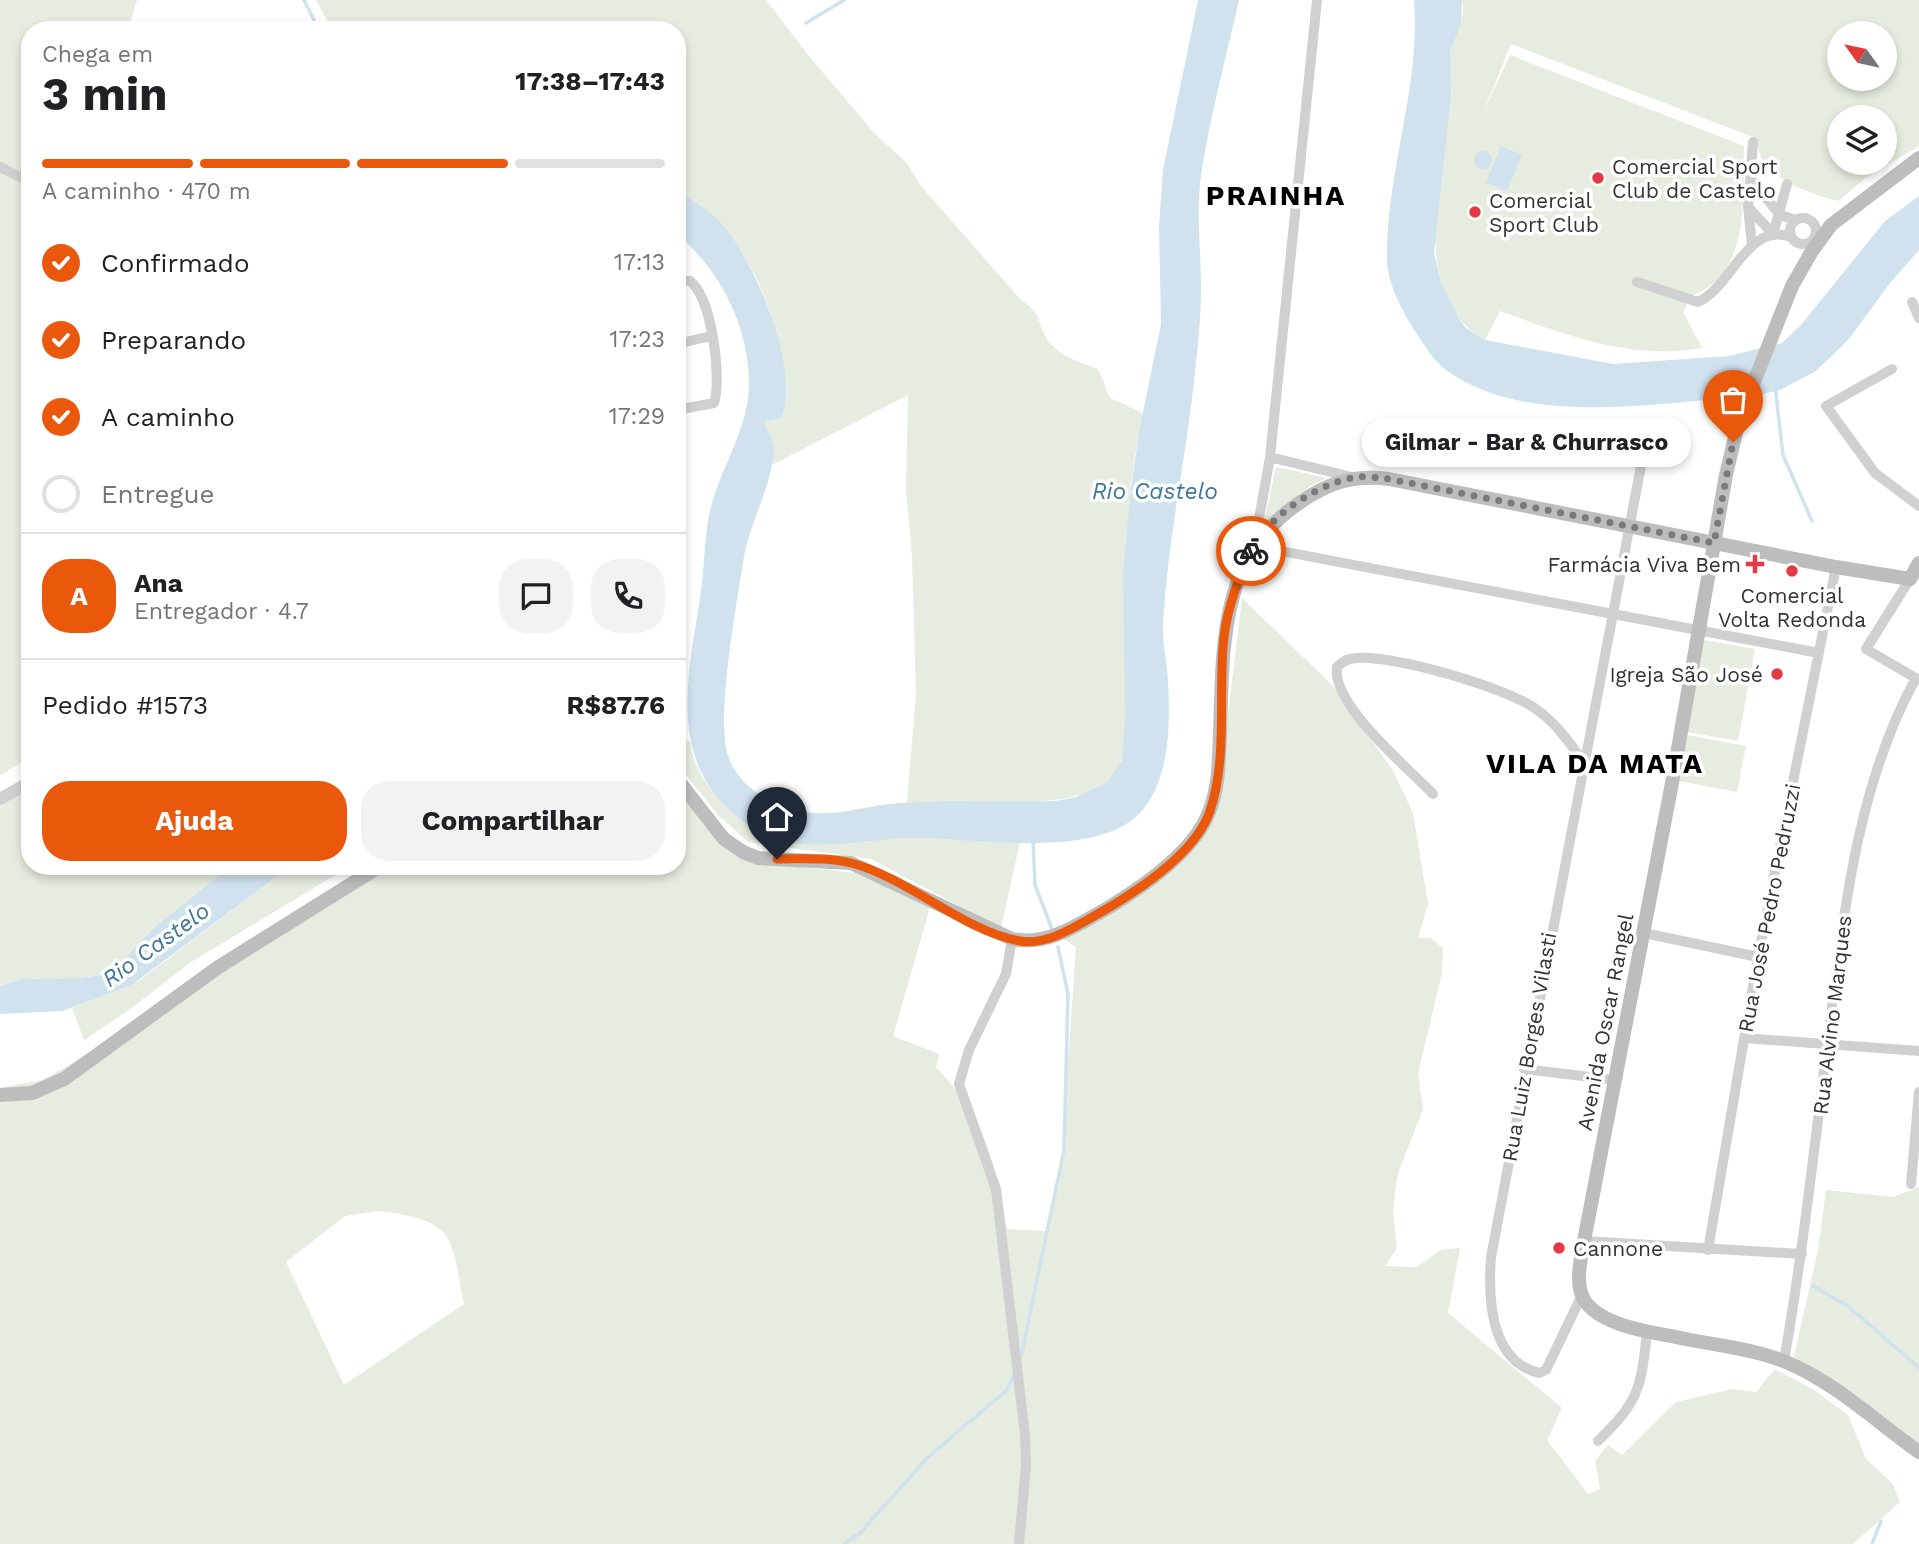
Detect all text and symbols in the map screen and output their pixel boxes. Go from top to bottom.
north arrow [1827,21,1897,91]
map controls [1827,21,1897,175]
text: Chega em [42,41,153,68]
text: 17:38–17:43 [515,66,665,96]
text: 3 min [42,67,168,121]
button: layers [1827,105,1897,175]
place label: Comercial Sport Club de Castelo [1612,154,1778,203]
marker: Comercial Sport Club de Castelo [1590,170,1606,186]
text: A caminho · 470 m [42,178,251,205]
district label: PRAINHA [1206,179,1346,212]
place label: Comercial Sport Club [1489,188,1599,237]
marker: Comercial Sport Club [1467,204,1483,220]
icon: check [42,244,80,282]
text: Confirmado [101,248,250,278]
text: 17:13 [614,249,665,276]
icon: check [42,321,80,359]
text: Preparando [101,325,246,355]
text: 17:23 [610,326,665,353]
pin [1703,370,1763,442]
icon: bag [1714,381,1752,419]
icon: check [42,398,80,436]
text: A caminho [101,402,235,432]
text: 17:29 [609,403,665,430]
callout: Gilmar - Bar & Churrasco [1362,418,1691,466]
text: Gilmar - Bar & Churrasco [1385,429,1668,456]
water label: Rio Castelo [1092,478,1218,505]
text: Entregue [101,479,214,509]
courier [1216,516,1286,586]
icon: bike [1232,532,1270,570]
place label: Farmácia Viva Bem [1547,552,1741,577]
marker: Farmácia Viva Bem [1747,556,1763,572]
button: chat [499,559,573,633]
button: phone [591,559,665,633]
marker: Comercial Volta Redonda [1784,563,1800,579]
text: Ana [134,568,183,598]
text: A [70,581,88,611]
place label: Comercial Volta Redonda [1718,583,1866,632]
text: Entregador · 4.7 [134,598,309,625]
place label: Igreja São José [1609,662,1763,687]
marker: Igreja São José [1769,666,1785,682]
text: Pedido #1573 [42,690,208,720]
text: R$87.76 [567,690,665,720]
district label: VILA DA MATA [1486,747,1704,780]
button: Ajuda [42,781,347,861]
button: Compartilhar [361,781,665,861]
street label: Rua José Pedro Pedruzzi [1733,782,1805,1034]
pin [747,787,807,859]
icon: home [758,798,796,836]
water label: Rio Castelo [97,897,215,993]
street label: Avenida Oscar Rangel [1572,911,1638,1133]
street label: Rua Alvino Marques [1807,914,1857,1116]
street label: Rua Luiz Borges Vilasti [1496,930,1562,1164]
place label: Cannone [1573,1236,1663,1261]
marker: Cannone [1551,1240,1567,1256]

